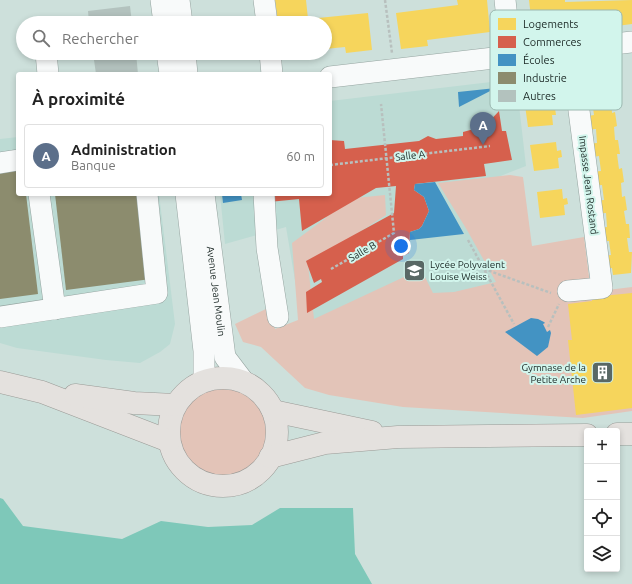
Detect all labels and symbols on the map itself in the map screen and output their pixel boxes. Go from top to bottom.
legend [490,10,622,110]
text: Logements [523,18,579,30]
text: Commerces [523,36,582,48]
text: Écoles [523,53,555,66]
text: Industrie [523,72,567,84]
text: Autres [523,90,556,102]
pin: A [470,112,496,145]
street label: Impasse Jean Rostand [577,135,600,235]
street label: Salle A [395,148,426,163]
your location [391,236,411,256]
street label: Salle B [347,239,378,264]
street label: Avenue Jean Moulin [205,246,227,337]
school or university icon: Lycée Polyvalent Louise Weiss [401,257,427,283]
place label: Lycée Polyvalent Louise Weiss [430,259,505,282]
building icon: Gymnase de la Petite Arche [589,360,615,386]
place label: Gymnase de la Petite Arche [522,362,586,385]

